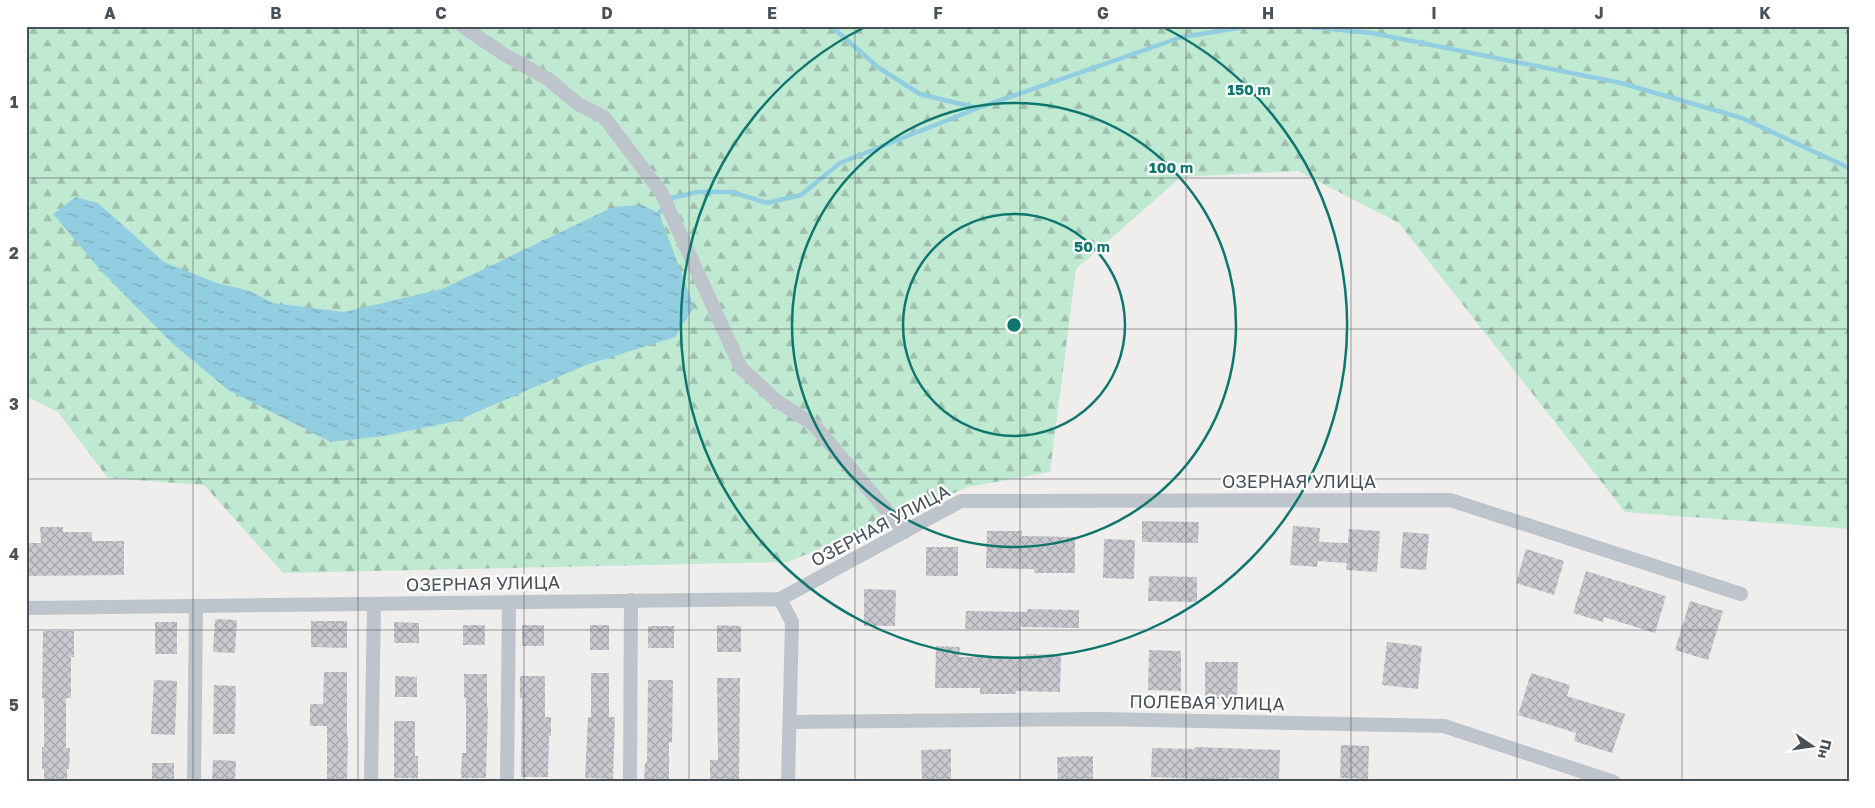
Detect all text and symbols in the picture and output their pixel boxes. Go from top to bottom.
text: A [104,3,116,23]
text: B [270,3,282,23]
text: C [435,3,447,23]
text: D [601,3,613,23]
text: E [767,3,777,23]
text: F [933,3,943,23]
text: G [1097,3,1109,23]
text: H [1262,3,1274,23]
text: I [1431,3,1437,23]
text: J [1594,3,1604,23]
text: K [1759,3,1771,23]
text: 150 m [1227,80,1271,98]
text: 1 [10,92,18,112]
text: 100 m [1149,158,1193,176]
text: 50 m [1074,237,1110,255]
text: 2 [9,243,19,263]
centre of rings [1005,316,1023,334]
text: 3 [9,394,19,414]
street label: ОЗЕРНАЯ УЛИЦА [1222,470,1376,492]
street label: ОЗЕРНАЯ УЛИЦА [807,479,953,571]
text: 4 [9,544,19,564]
street label: ОЗЕРНАЯ УЛИЦА [406,571,560,595]
street label: ПОЛЕВАЯ УЛИЦА [1129,690,1285,714]
text: 5 [9,695,19,715]
north arrow [1788,720,1838,770]
text: Пн [1815,738,1836,760]

